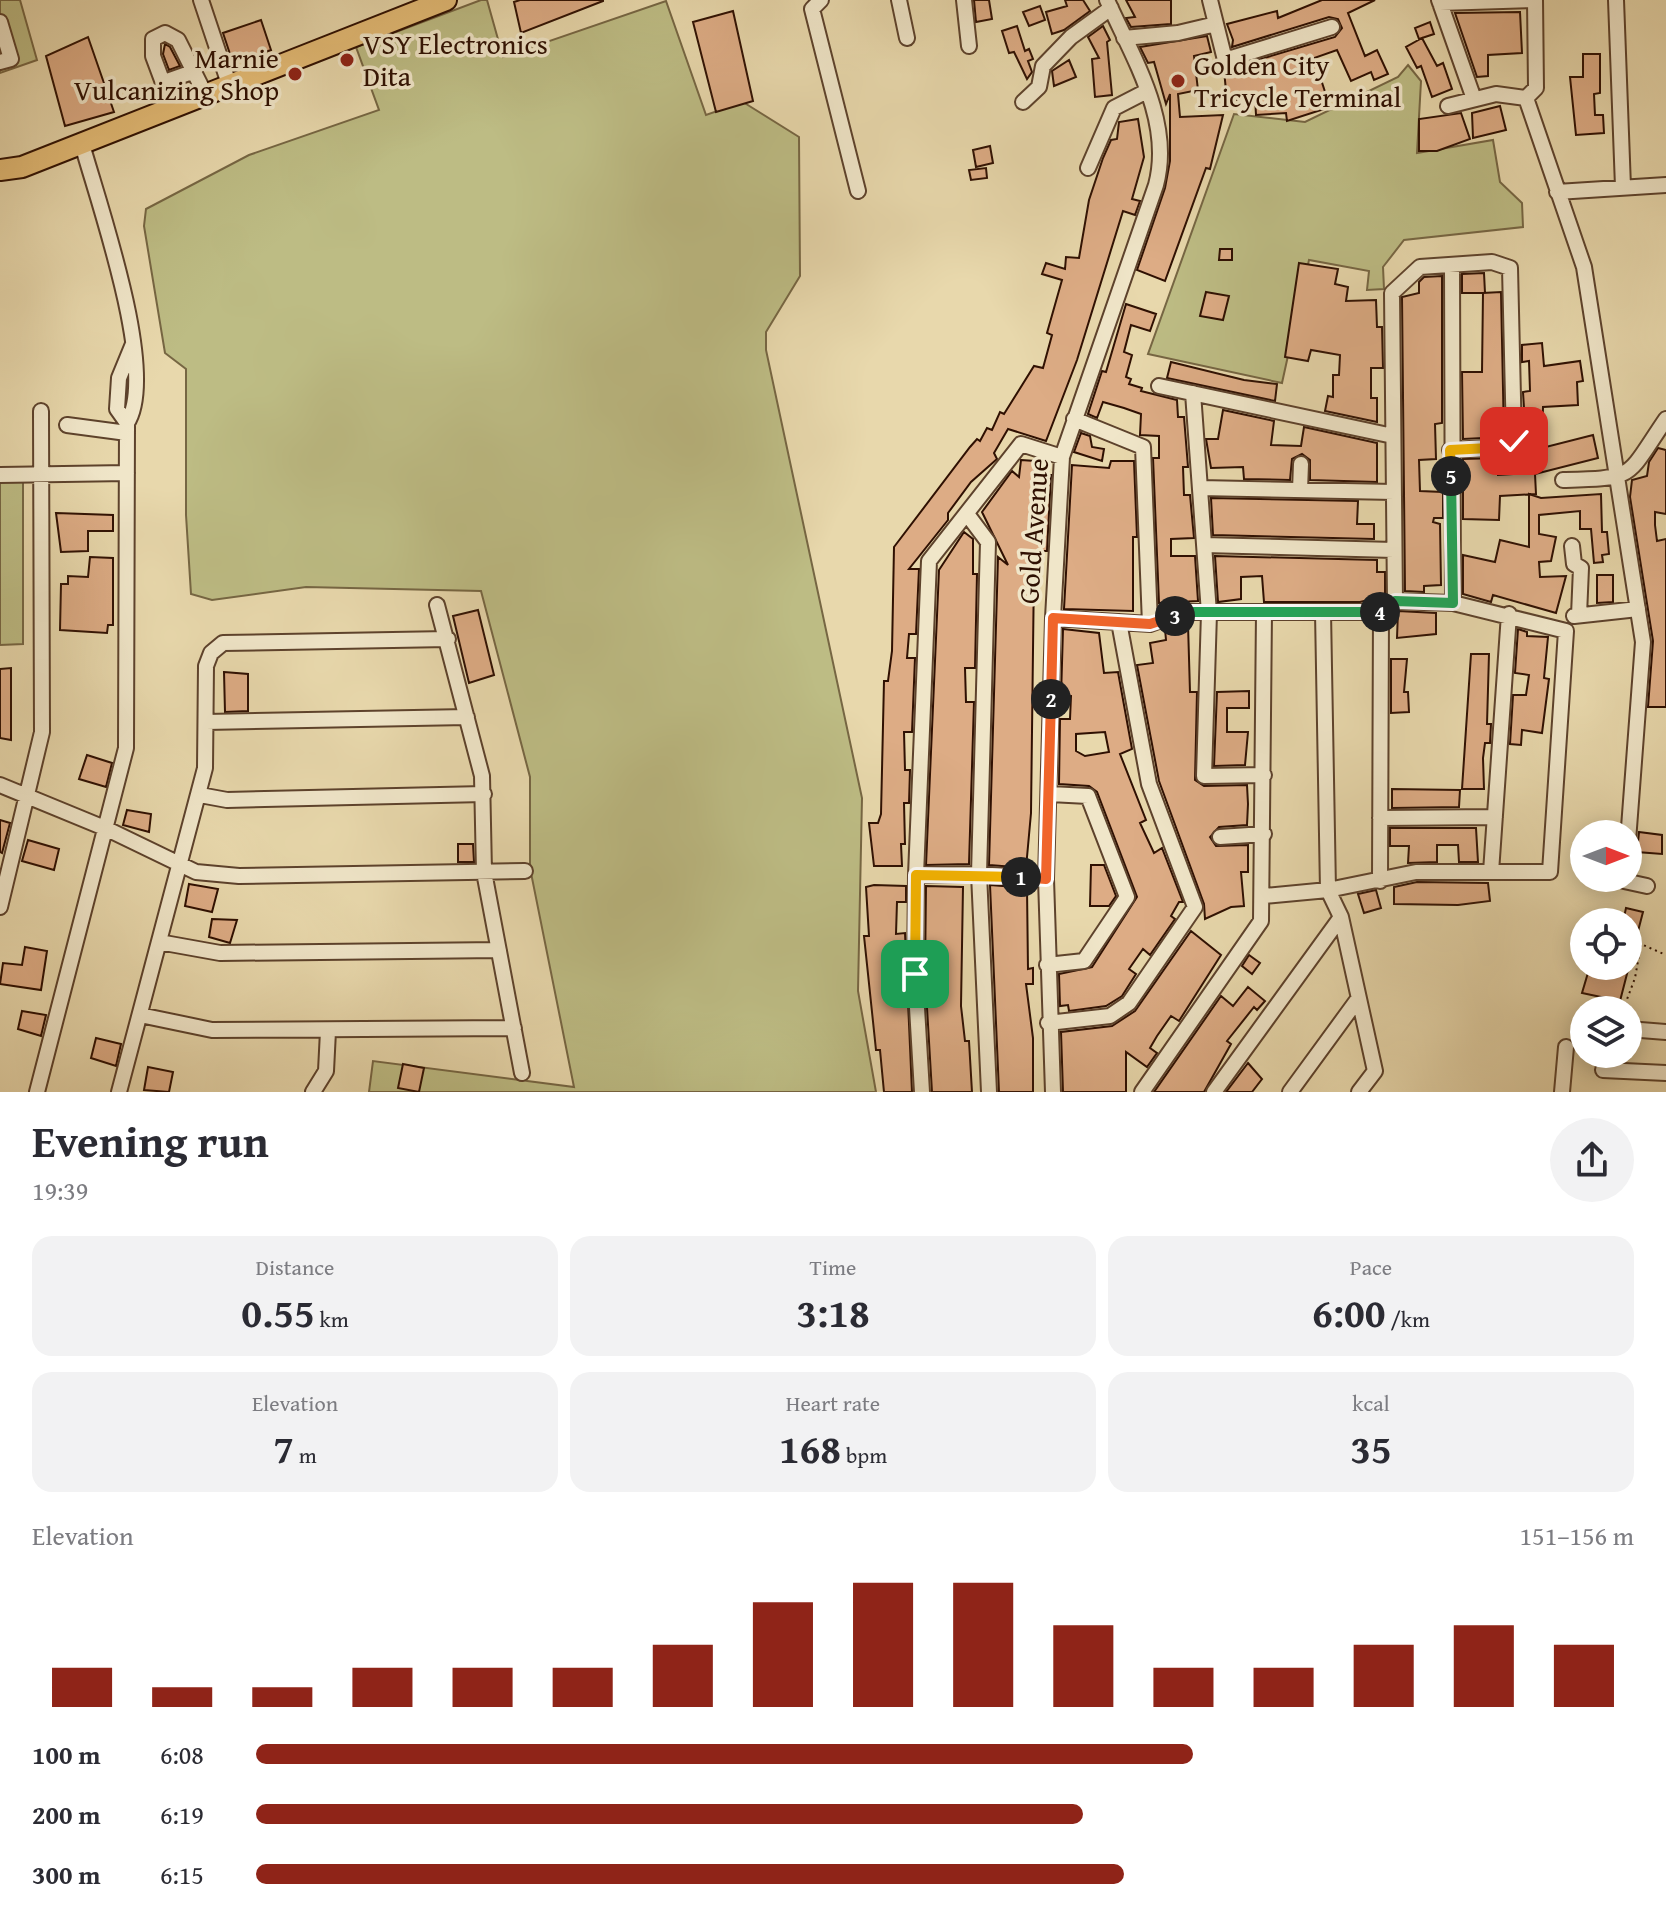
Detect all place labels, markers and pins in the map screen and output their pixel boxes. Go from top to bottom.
place label: VSY Electronics Dita [363,23,548,96]
place label: Marnie Vulcanizing Shop [74,37,279,110]
place label: Golden City Tricycle Terminal [1194,44,1402,117]
marker: VSY Electronics Dita [338,51,356,69]
marker: Marnie Vulcanizing Shop [286,65,304,83]
marker: Golden City Tricycle Terminal [1169,72,1187,90]
pin [1480,407,1548,475]
pin: 5 [1431,456,1471,496]
pin: 4 [1360,592,1400,632]
pin: 3 [1155,596,1195,636]
pin: 2 [1031,679,1071,719]
pin: 1 [1001,857,1041,897]
pin [881,940,949,1008]

